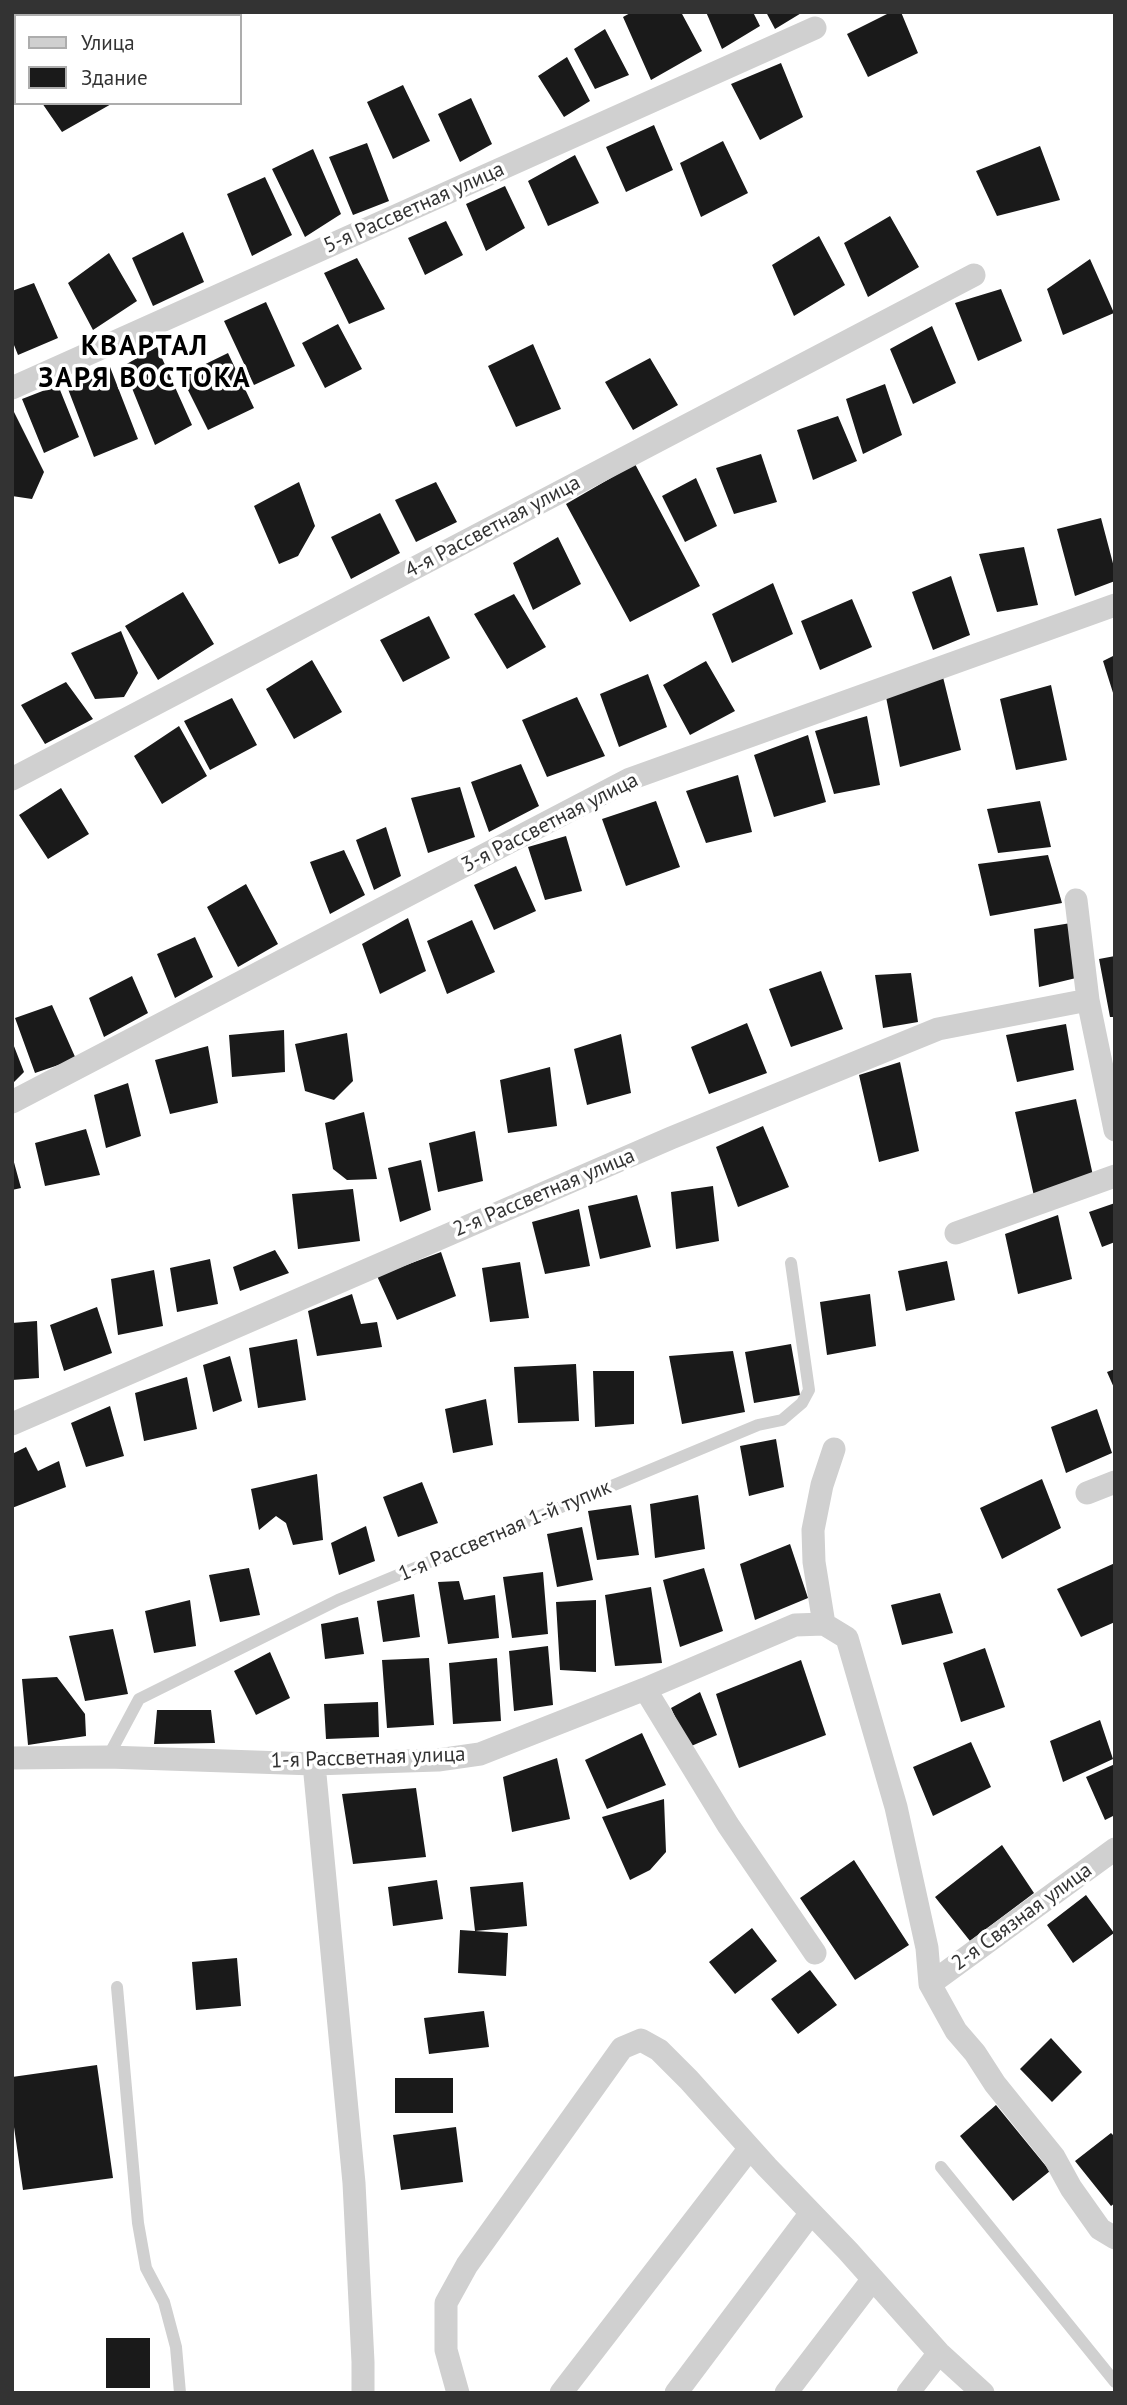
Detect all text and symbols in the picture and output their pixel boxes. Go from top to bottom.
legend [14,14,242,105]
text: Улица [81,29,135,56]
text: Здание [81,64,148,91]
street label: 5-я Рассветная улица [320,157,508,259]
district label: КВАРТАЛ ЗАРЯ ВОСТОКА [40,330,250,396]
street label: 4-я Рассветная улица [401,470,585,584]
street label: 3-я Рассветная улица [458,768,642,878]
street label: 2-я Рассветная улица [449,1143,639,1243]
street label: 1-я Рассветная 1-й тупик [395,1475,615,1587]
street label: 1-я Рассветная улица [270,1742,466,1774]
street label: 2-я Связная улица [947,1858,1097,1976]

